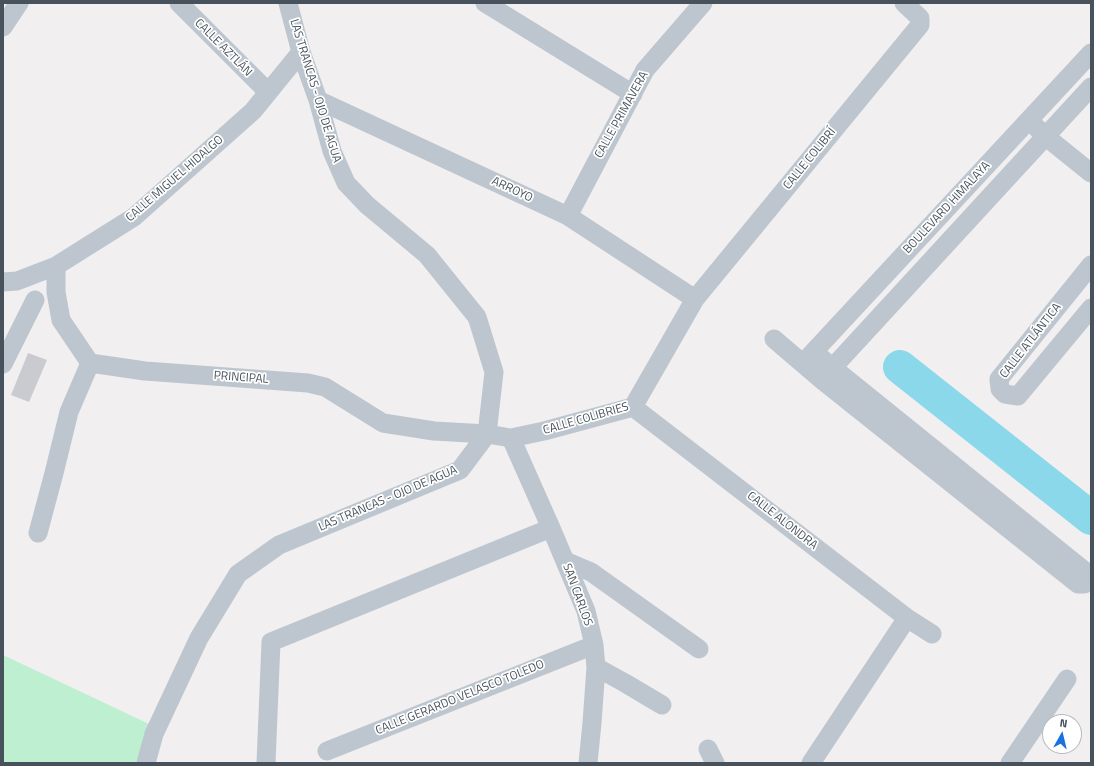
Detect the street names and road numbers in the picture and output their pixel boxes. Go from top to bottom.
street label: CALLE AZTLÁN [191,16,255,80]
street label: LAS TRANCAS - OJO DE AGUA [286,17,344,165]
street label: CALLE PRIMAVERA [592,69,652,161]
street label: CALLE COLIBRÍ [781,125,839,193]
street label: CALLE MIGUEL HIDALGO [123,133,227,225]
street label: BOULEVARD HIMALAYA [901,159,993,257]
street label: ARROYO [489,174,535,206]
street label: CALLE ATLÁNTICA [997,301,1065,381]
street label: PRINCIPAL [213,369,269,387]
street label: CALLE COLIBRIES [542,400,630,438]
street label: LAS TRANCAS - OJO DE AGUA [316,463,460,535]
street label: CALLE ALONDRA [744,489,820,553]
street label: SAN CARLOS [559,562,595,628]
street label: CALLE GERARDO VELASCO TOLEDO [374,658,546,738]

